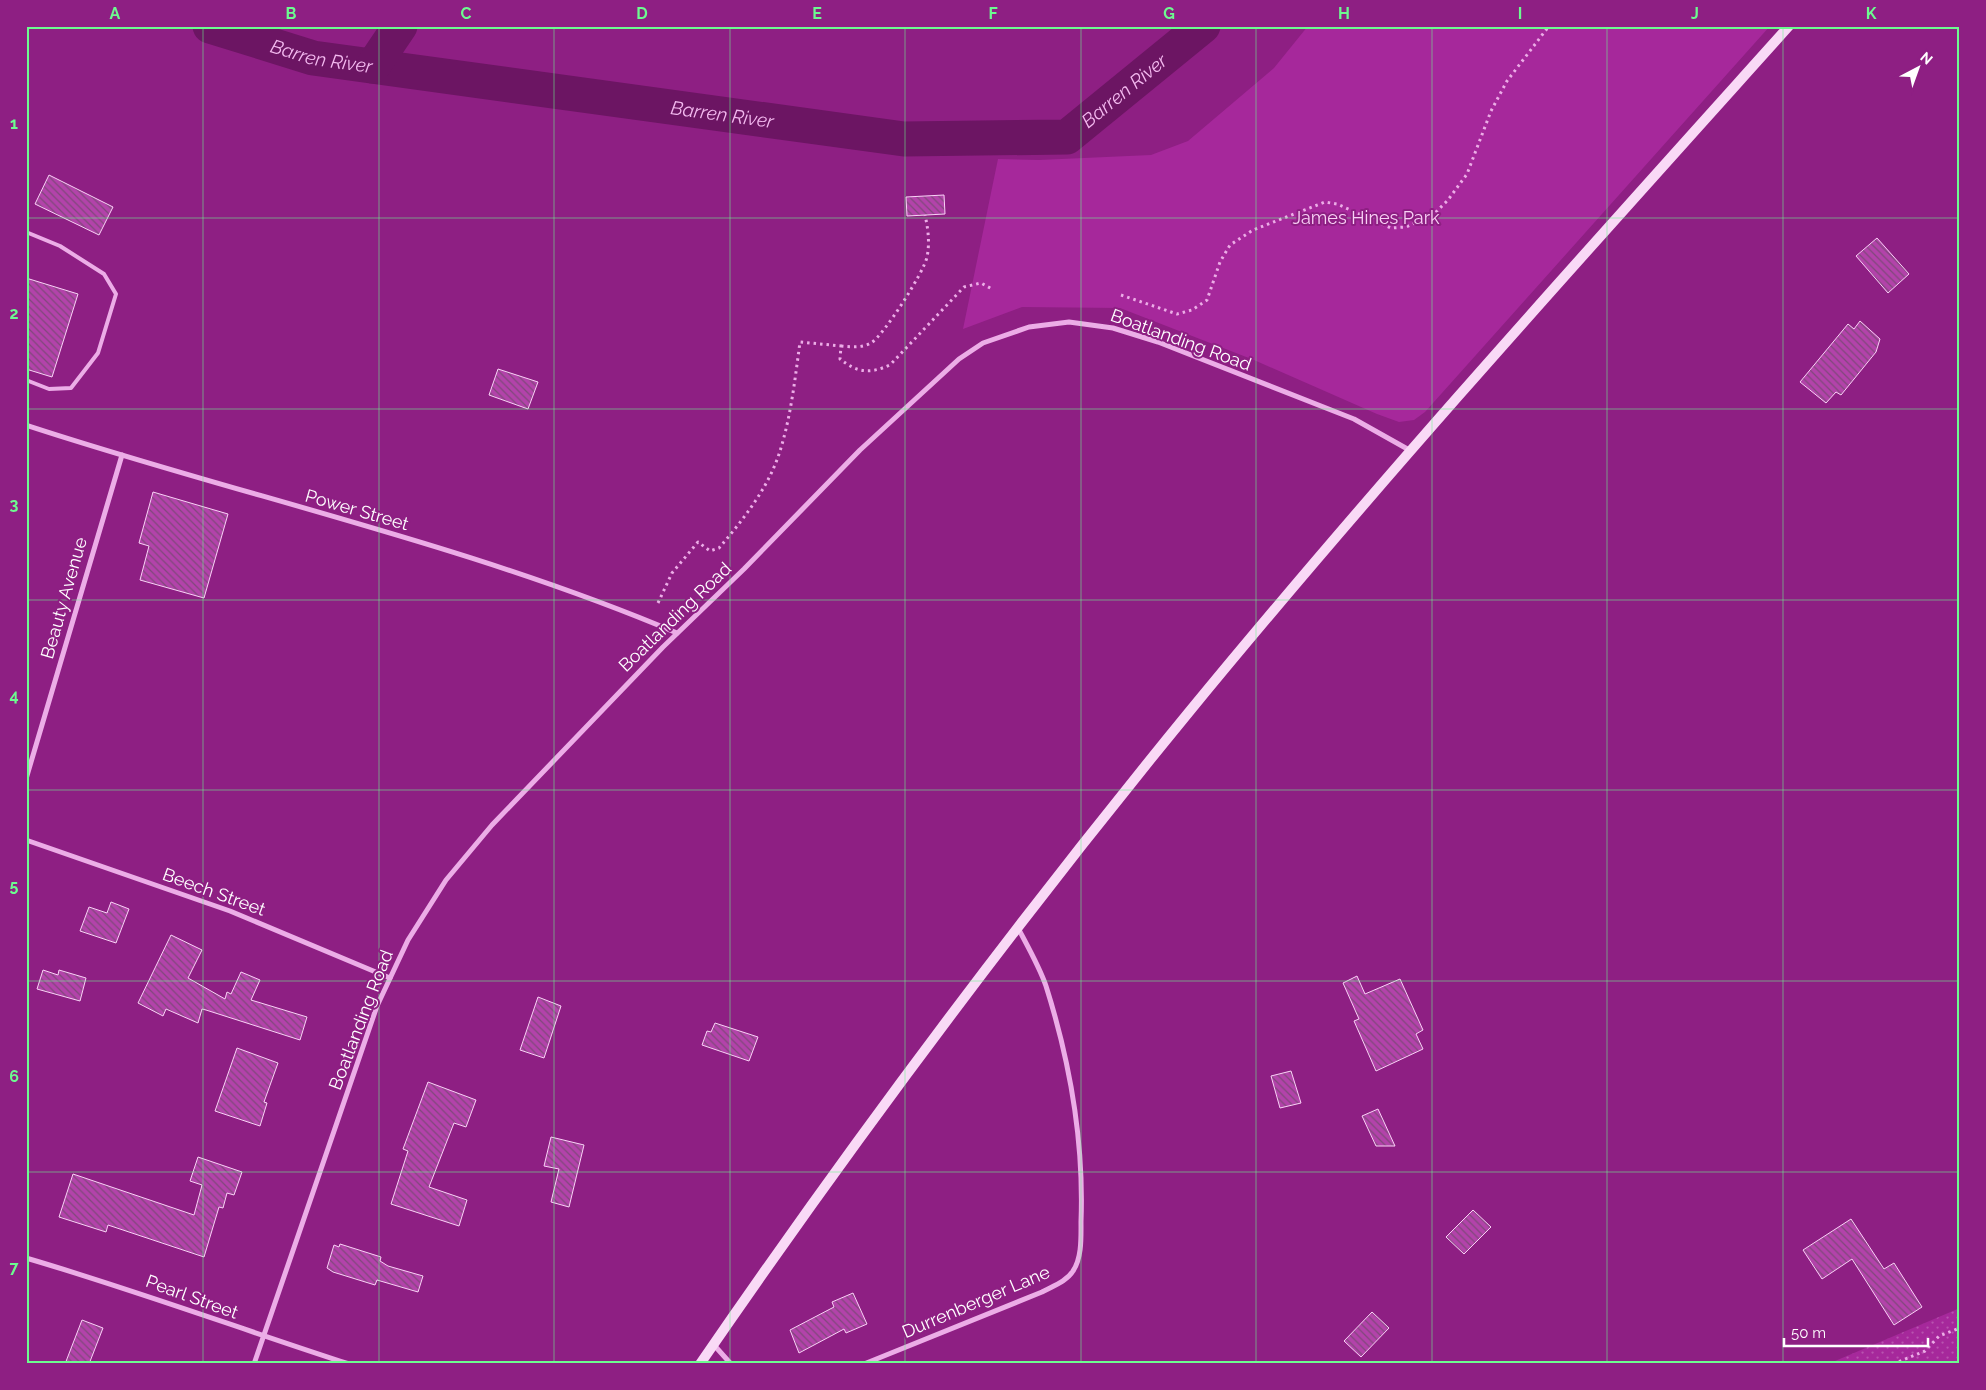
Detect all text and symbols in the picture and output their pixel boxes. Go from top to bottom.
text: A [110,4,121,23]
text: B [286,4,297,23]
text: C [461,4,472,23]
text: D [636,4,648,23]
text: E [812,4,822,23]
text: F [988,4,998,23]
text: G [1163,4,1175,23]
text: H [1338,4,1350,23]
text: I [1518,4,1522,23]
text: J [1691,4,1699,23]
text: K [1866,4,1877,23]
water label: Barren River [268,35,375,77]
north arrow [1894,42,1944,92]
water label: Barren River [1077,48,1172,132]
text: N [1917,49,1936,68]
water label: Barren River [669,96,777,132]
text: 1 [10,114,18,133]
park label: James Hines Park [1292,207,1440,228]
text: 2 [9,304,19,323]
street label: Boatlanding Road [1108,304,1254,375]
street label: Power Street [303,485,411,534]
text: 3 [10,495,19,514]
street label: Beauty Avenue [36,534,91,661]
street label: Boatlanding Road [614,558,735,676]
text: 4 [9,686,19,705]
street label: Beech Street [160,863,269,920]
text: 5 [10,876,19,895]
street label: Boatlanding Road [324,947,397,1093]
text: 6 [9,1067,19,1086]
text: 7 [10,1258,19,1277]
street label: Durrenberger Lane [899,1261,1053,1342]
street label: Pearl Street [143,1270,241,1323]
scale bar [1784,1315,1927,1347]
text: 50 m [1791,1324,1826,1342]

